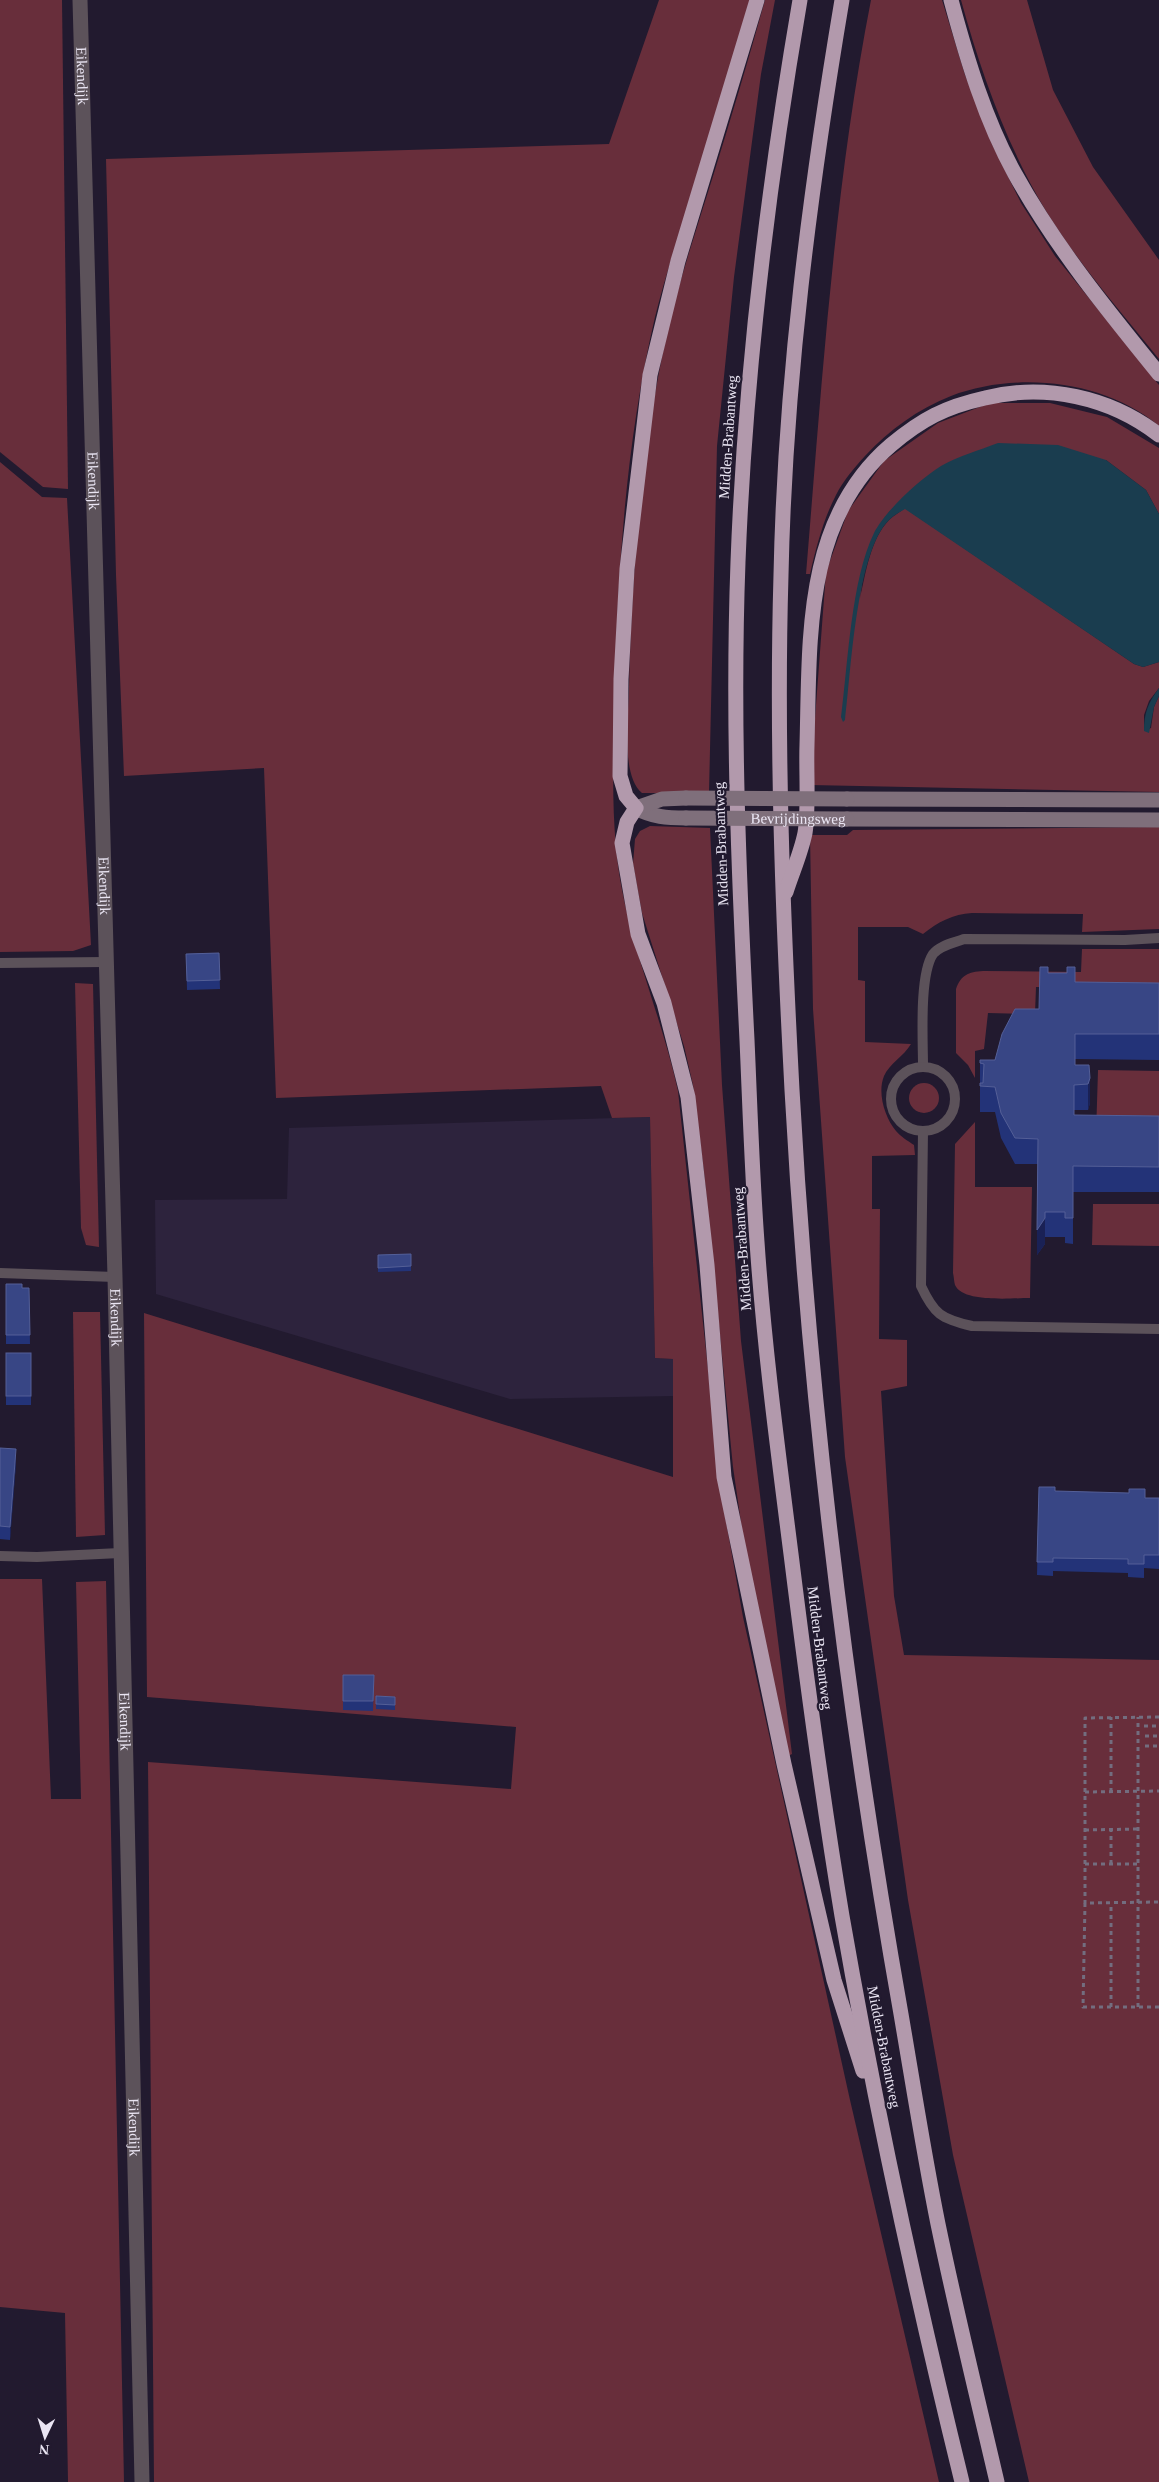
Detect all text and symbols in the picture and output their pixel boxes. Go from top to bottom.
street label: Eikendijk [73,47,91,106]
street label: Midden-Brabantweg [716,374,740,499]
street label: Eikendijk [84,451,102,511]
street label: Midden-Brabantweg [711,781,731,906]
street label: Bevrijdingsweg [750,810,846,827]
street label: Eikendijk [95,856,113,916]
street label: Midden-Brabantweg [730,1186,754,1311]
street label: Eikendijk [107,1288,125,1347]
street label: Midden-Brabantweg [804,1585,836,1711]
street label: Eikendijk [116,1692,134,1751]
street label: Midden-Brabantweg [864,1985,904,2110]
street label: Eikendijk [125,2098,143,2157]
north arrow [20,2412,70,2462]
text: N [39,2442,50,2457]

